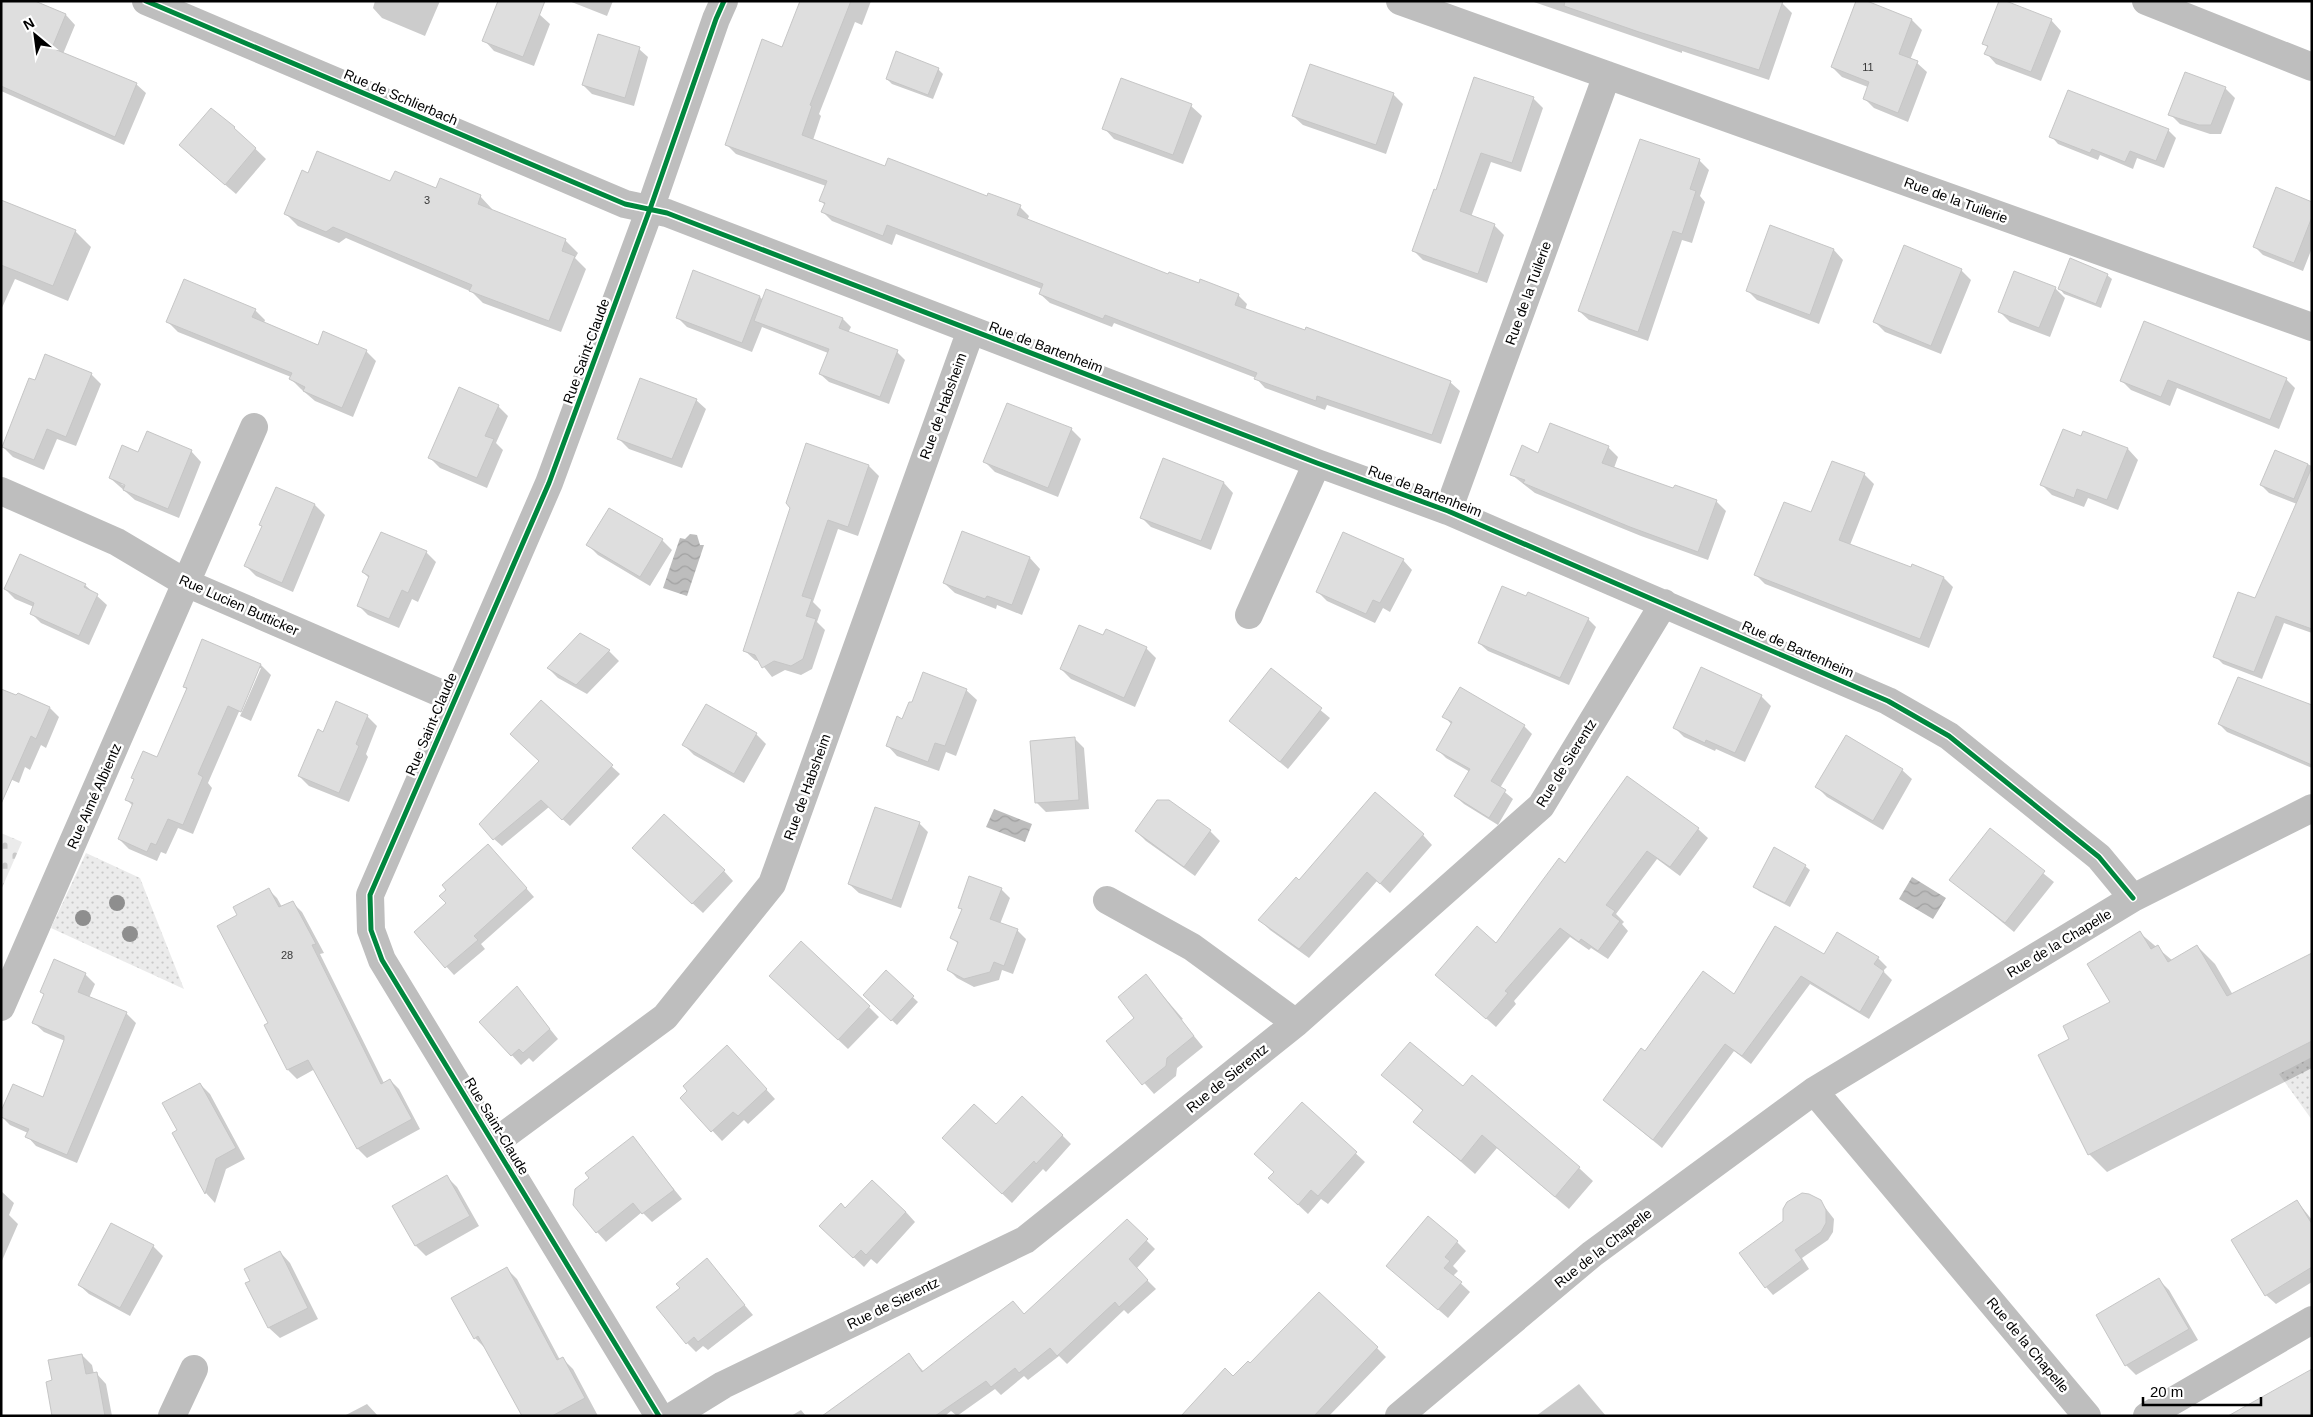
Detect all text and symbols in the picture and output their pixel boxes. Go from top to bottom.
north arrow [10,10,60,60]
text: N [20,14,37,33]
house number: 11 [1862,61,1874,73]
street label: Rue de Schlierbach [342,66,460,128]
street label: Rue de la Tuilerie [1902,174,2010,226]
house number: 3 [424,194,430,206]
street label: Rue de la Tuilerie [1502,239,1554,347]
street label: Rue Saint-Claude [560,296,612,406]
street label: Rue de Bartenheim [987,318,1105,376]
street label: Rue de Habsheim [916,351,970,461]
street label: Rue de Bartenheim [1366,462,1484,520]
street label: Rue Lucien Butticker [177,571,302,639]
street label: Rue de Bartenheim [1740,617,1856,681]
street label: Rue Saint-Claude [402,670,460,778]
street label: Rue de Sierentz [1533,716,1599,810]
street label: Rue de Habsheim [780,732,834,842]
street label: Rue Aimé Albientz [64,741,124,851]
street label: Rue de la Chapelle [2004,905,2114,981]
house number: 28 [281,949,293,961]
street label: Rue de Sierentz [1183,1040,1271,1116]
street label: Rue Saint-Claude [462,1075,532,1178]
street label: Rue de la Chapelle [1551,1205,1655,1291]
street label: Rue de Sierentz [844,1274,942,1332]
street label: Rue de la Chapelle [1984,1294,2073,1396]
scale bar [2143,1374,2260,1406]
text: 20 m [2150,1383,2183,1400]

